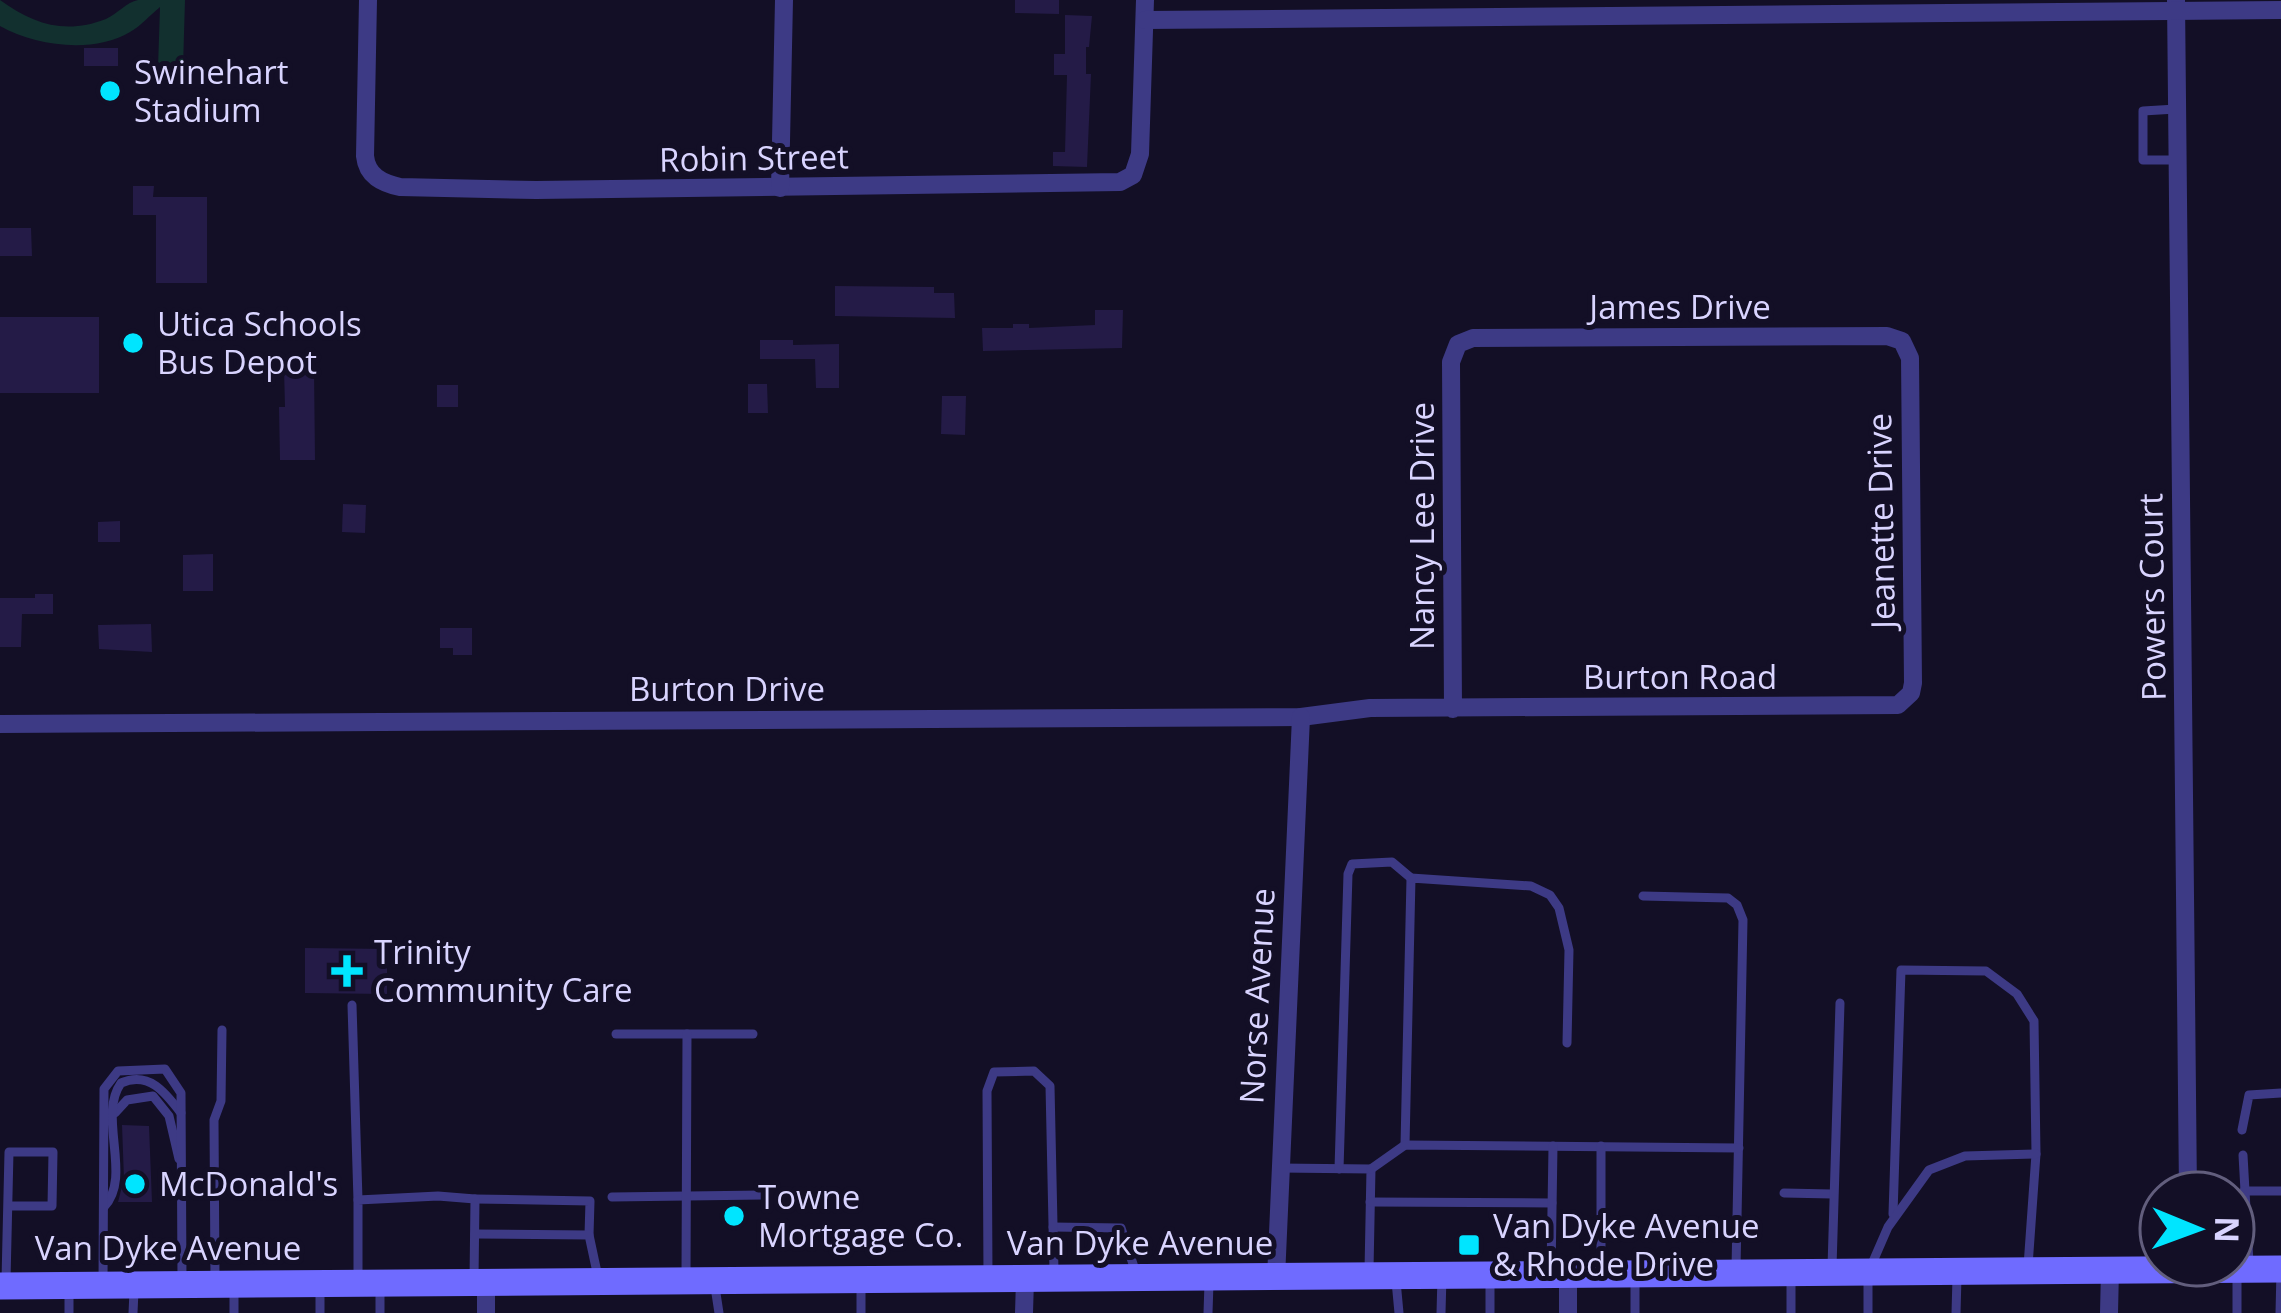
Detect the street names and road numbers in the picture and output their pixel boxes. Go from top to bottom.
street label: Robin Street [659,133,849,182]
street label: James Drive [1586,284,1771,329]
street label: Nancy Lee Drive [1399,402,1444,650]
street label: Jeanette Drive [1856,413,1905,632]
street label: Powers Court [2127,493,2176,701]
street label: Burton Road [1583,654,1777,699]
street label: Burton Drive [629,666,825,711]
street label: Norse Avenue [1228,887,1285,1105]
street label: Van Dyke Avenue [1007,1220,1273,1265]
street label: Van Dyke Avenue [35,1225,301,1270]

